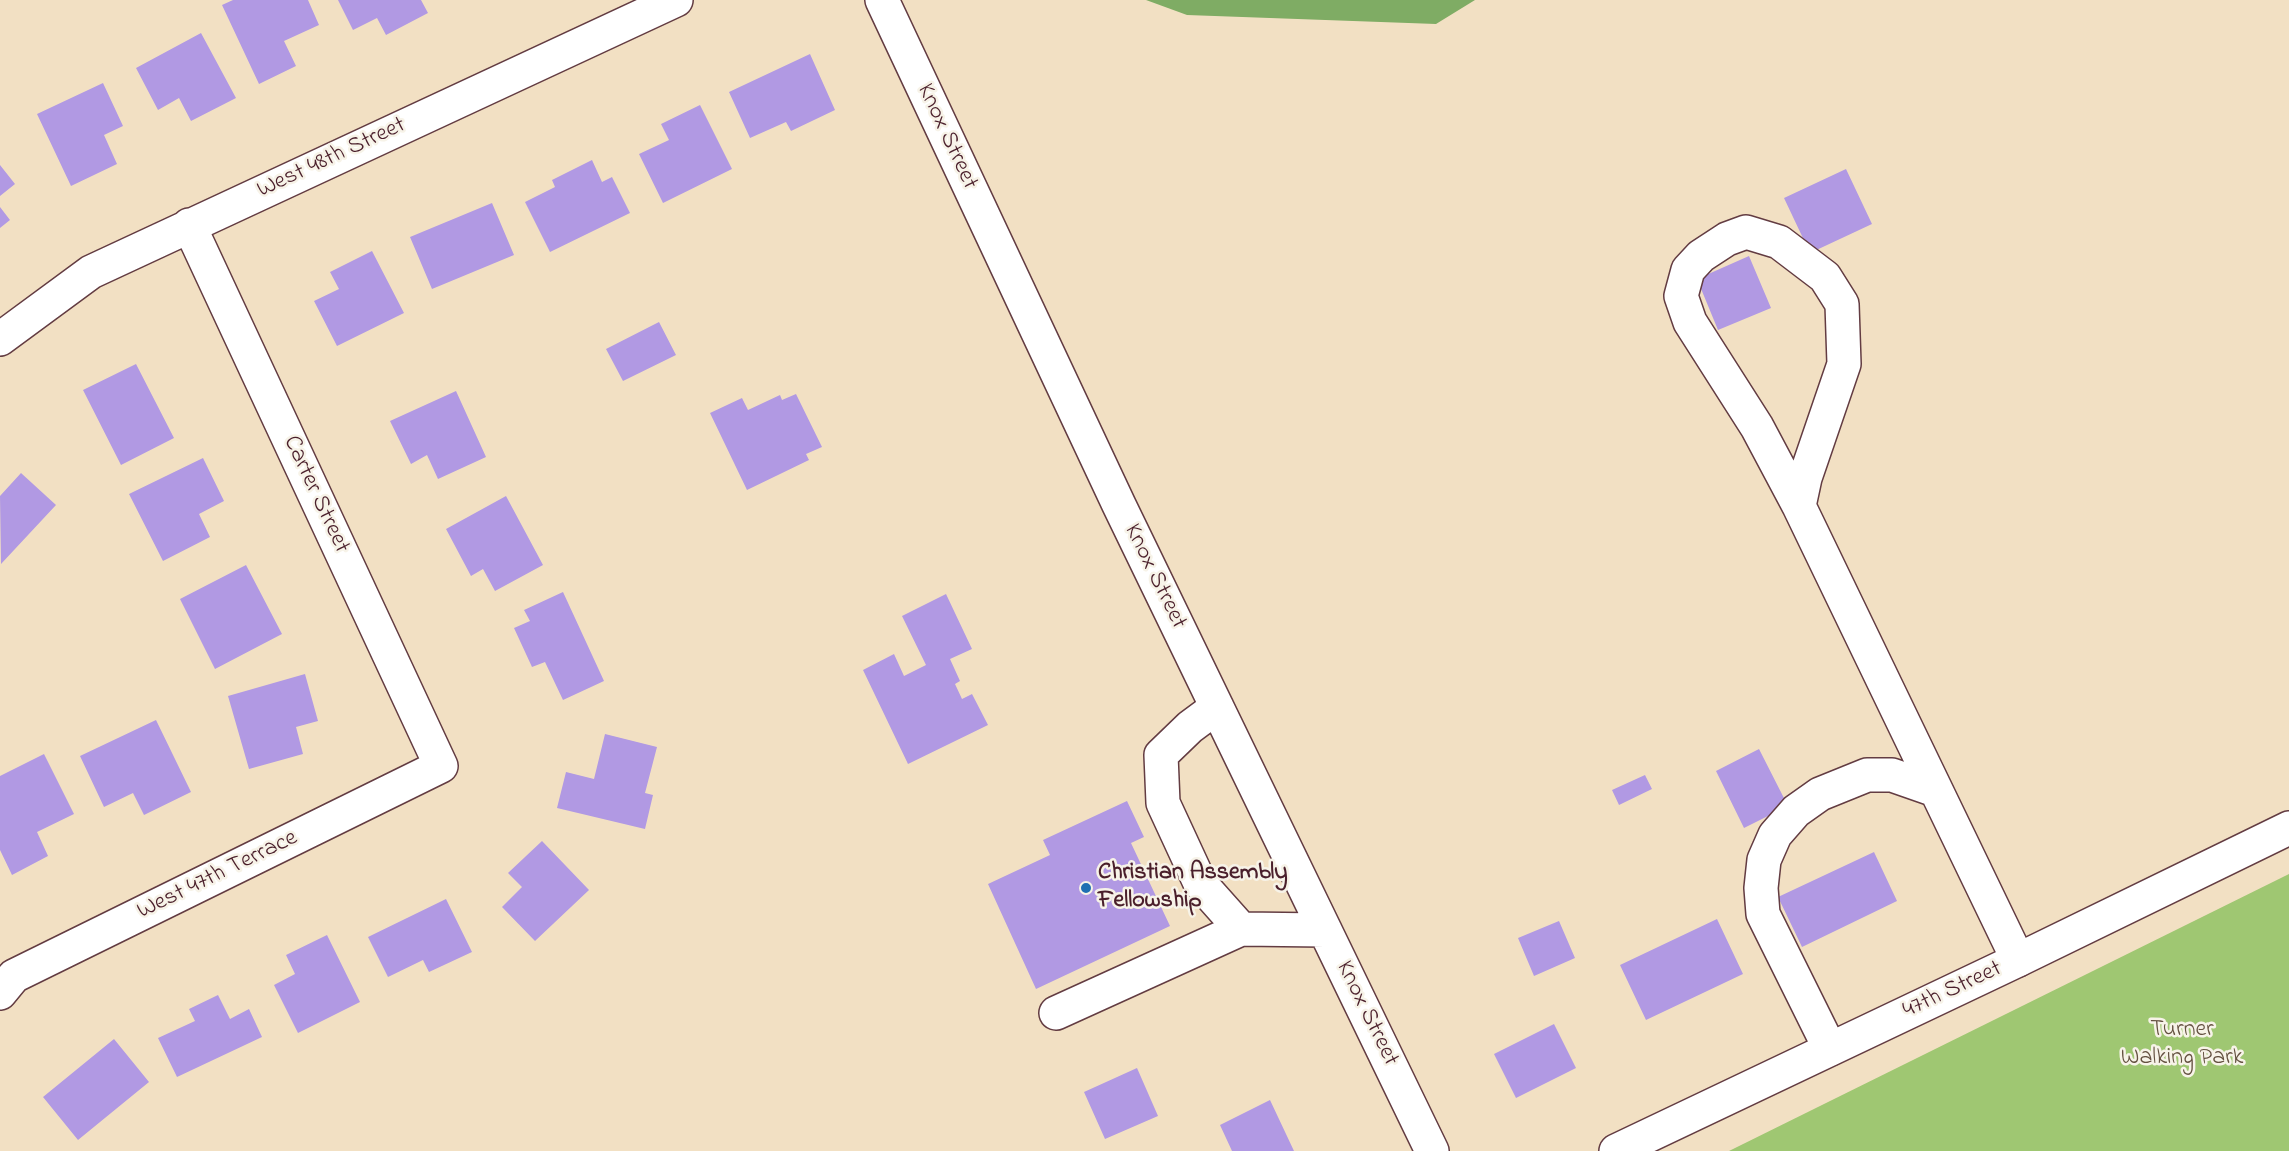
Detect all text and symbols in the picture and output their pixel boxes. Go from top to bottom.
street label: Knox Street [909,80,983,194]
street label: West 48th Street [253,112,411,206]
street label: Carter Street [275,432,355,558]
street label: Knox Street [1116,520,1192,634]
street label: West 47th Terrace [133,825,303,927]
place label: Christian Assembly Fellowship [1098,860,1288,916]
marker: Christian Assembly Fellowship [1079,881,1093,895]
street label: 47th Street [1899,956,2007,1026]
street label: Knox Street [1328,957,1404,1071]
park label: Turner Walking Park [2121,1017,2243,1073]

